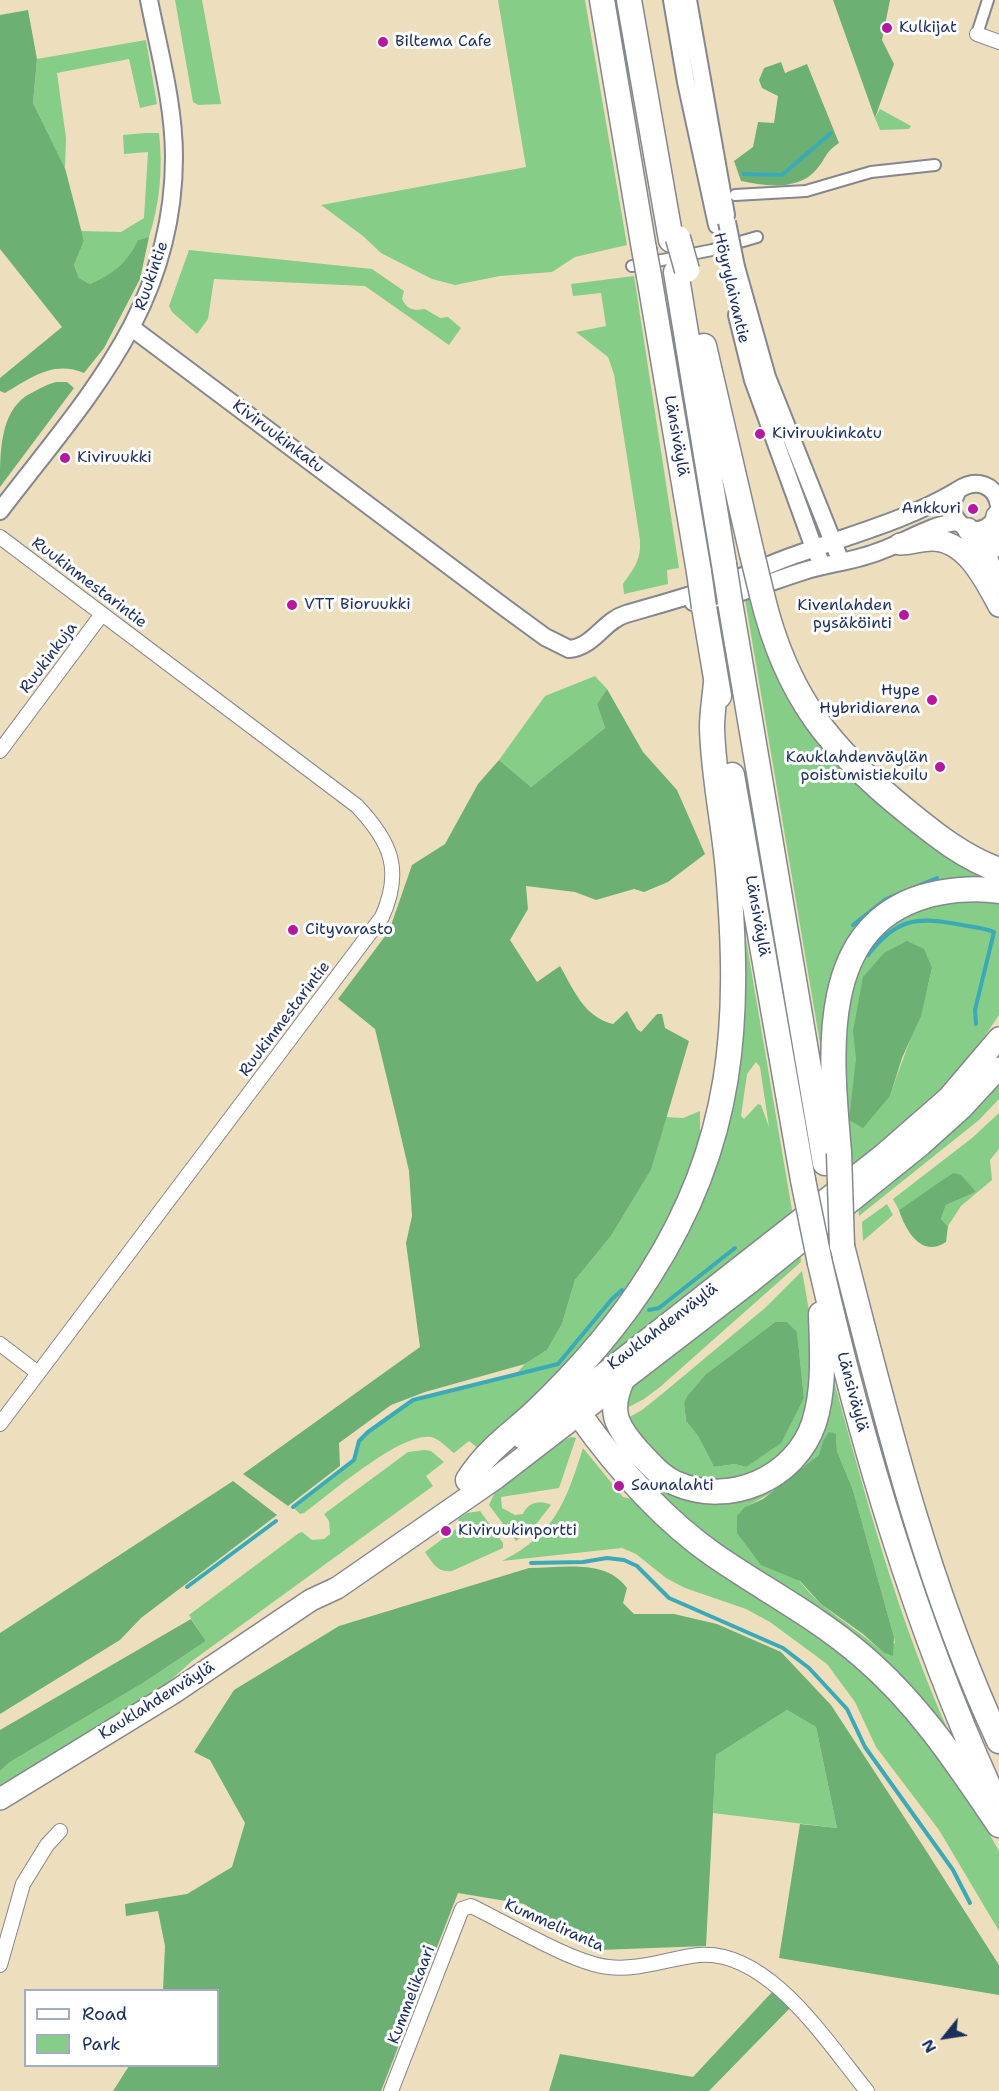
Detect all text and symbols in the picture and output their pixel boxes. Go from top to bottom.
place label: Kulkijat [899,18,957,38]
marker: Kulkijat [880,21,894,35]
place label: Biltema Cafe [395,32,492,52]
marker: Biltema Cafe [376,35,390,49]
street label: Höyrylaivantie [709,231,753,345]
street label: Ruukintie [131,239,173,313]
street label: Länsiväylä [659,394,693,478]
street label: Kiviruukinkatu [228,396,328,478]
place label: Kiviruukinkatu [772,424,882,444]
marker: Kiviruukinkatu [753,427,767,441]
place label: Kiviruukki [77,448,152,468]
marker: Kiviruukki [58,451,72,465]
place label: Ankkuri [901,499,961,519]
marker: Ankkuri [966,502,980,516]
street label: Ruukinmestarintie [28,533,150,633]
place label: VTT Bioruukki [304,595,411,615]
place label: Kivenlahden pysäköinti [797,596,892,634]
marker: VTT Bioruukki [285,598,299,612]
marker: Kivenlahden pysäköinti [897,608,911,622]
street label: Ruukinkuja [16,619,82,697]
place label: Hype Hybridiarena [819,681,920,719]
marker: Hype Hybridiarena [925,693,939,707]
place label: Kauklahdenväylän poistumistiekuilu [786,748,928,786]
marker: Kauklahdenväylän poistumistiekuilu [933,760,947,774]
street label: Länsiväylä [740,874,774,958]
place label: Cityvarasto [305,920,393,940]
marker: Cityvarasto [286,923,300,937]
street label: Ruukinmestarintie [235,958,335,1080]
street label: Kauklahdenväylä [604,1279,722,1375]
street label: Länsiväylä [832,1350,872,1434]
place label: Saunalahti [631,1476,714,1496]
marker: Saunalahti [612,1479,626,1493]
place label: Kiviruukinportti [458,1521,577,1541]
marker: Kiviruukinportti [439,1524,453,1538]
street label: Kauklahdenväylä [96,1658,218,1744]
street label: Kummeliranta [501,1896,607,1956]
street label: Kummelikaari [384,1943,440,2047]
legend [24,1989,219,2067]
text: Road [82,2002,127,2026]
north arrow [915,2007,975,2067]
text: Park [82,2032,121,2056]
text: N [917,2036,941,2057]

